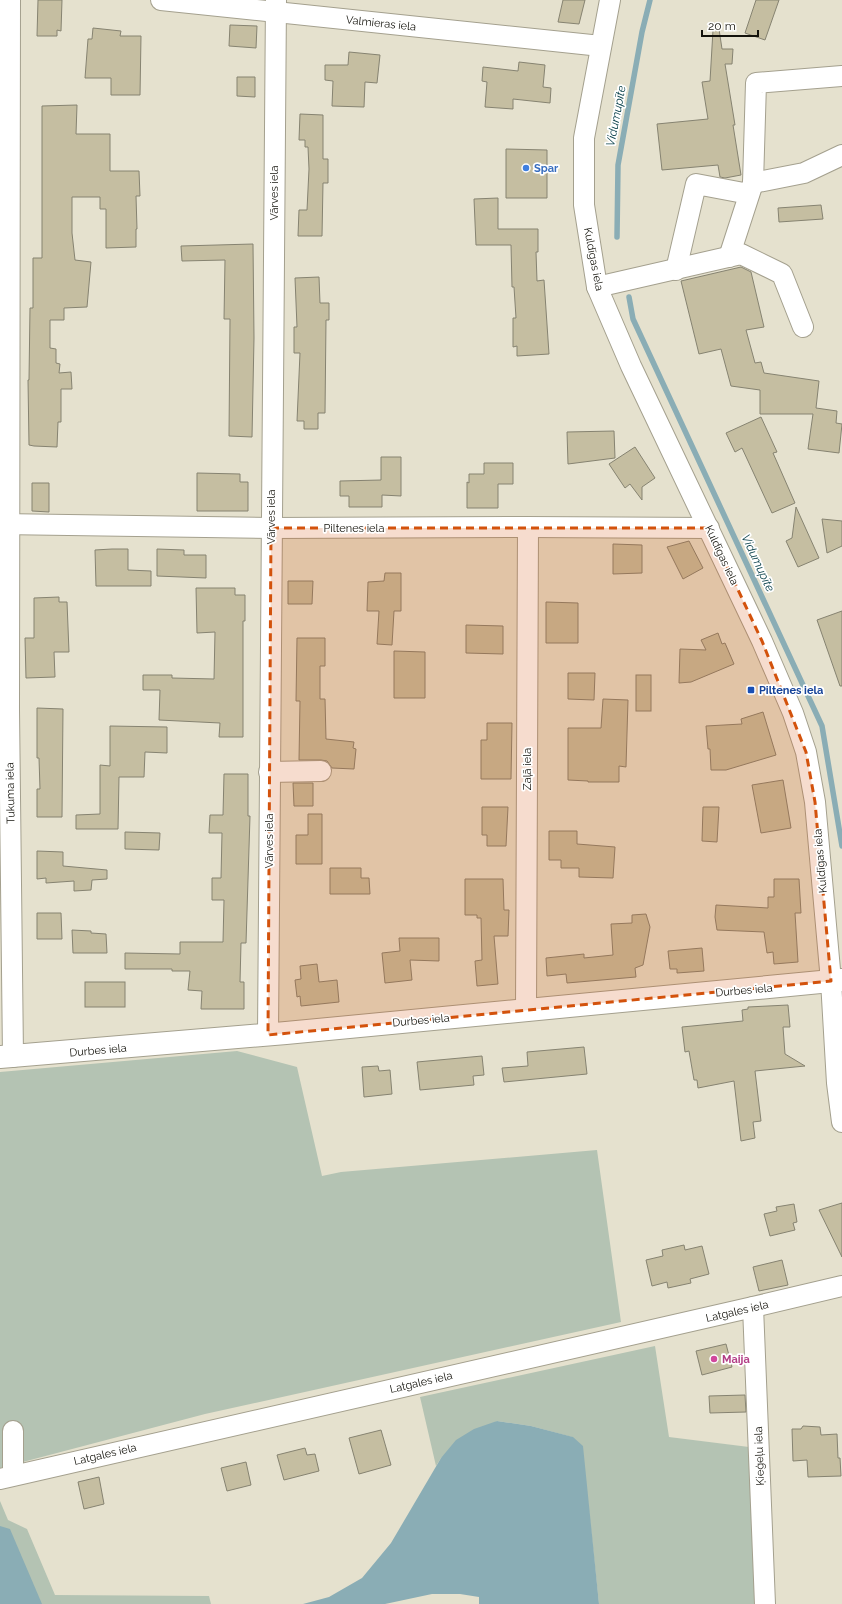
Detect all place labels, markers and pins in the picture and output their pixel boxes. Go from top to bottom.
place label: Spar [534,162,559,175]
marker: Spar [521,163,531,173]
place label: Piltenes iela [759,684,823,697]
marker: Piltenes iela [746,685,756,695]
place label: Maija [722,1353,750,1366]
marker: Maija [709,1354,719,1364]

